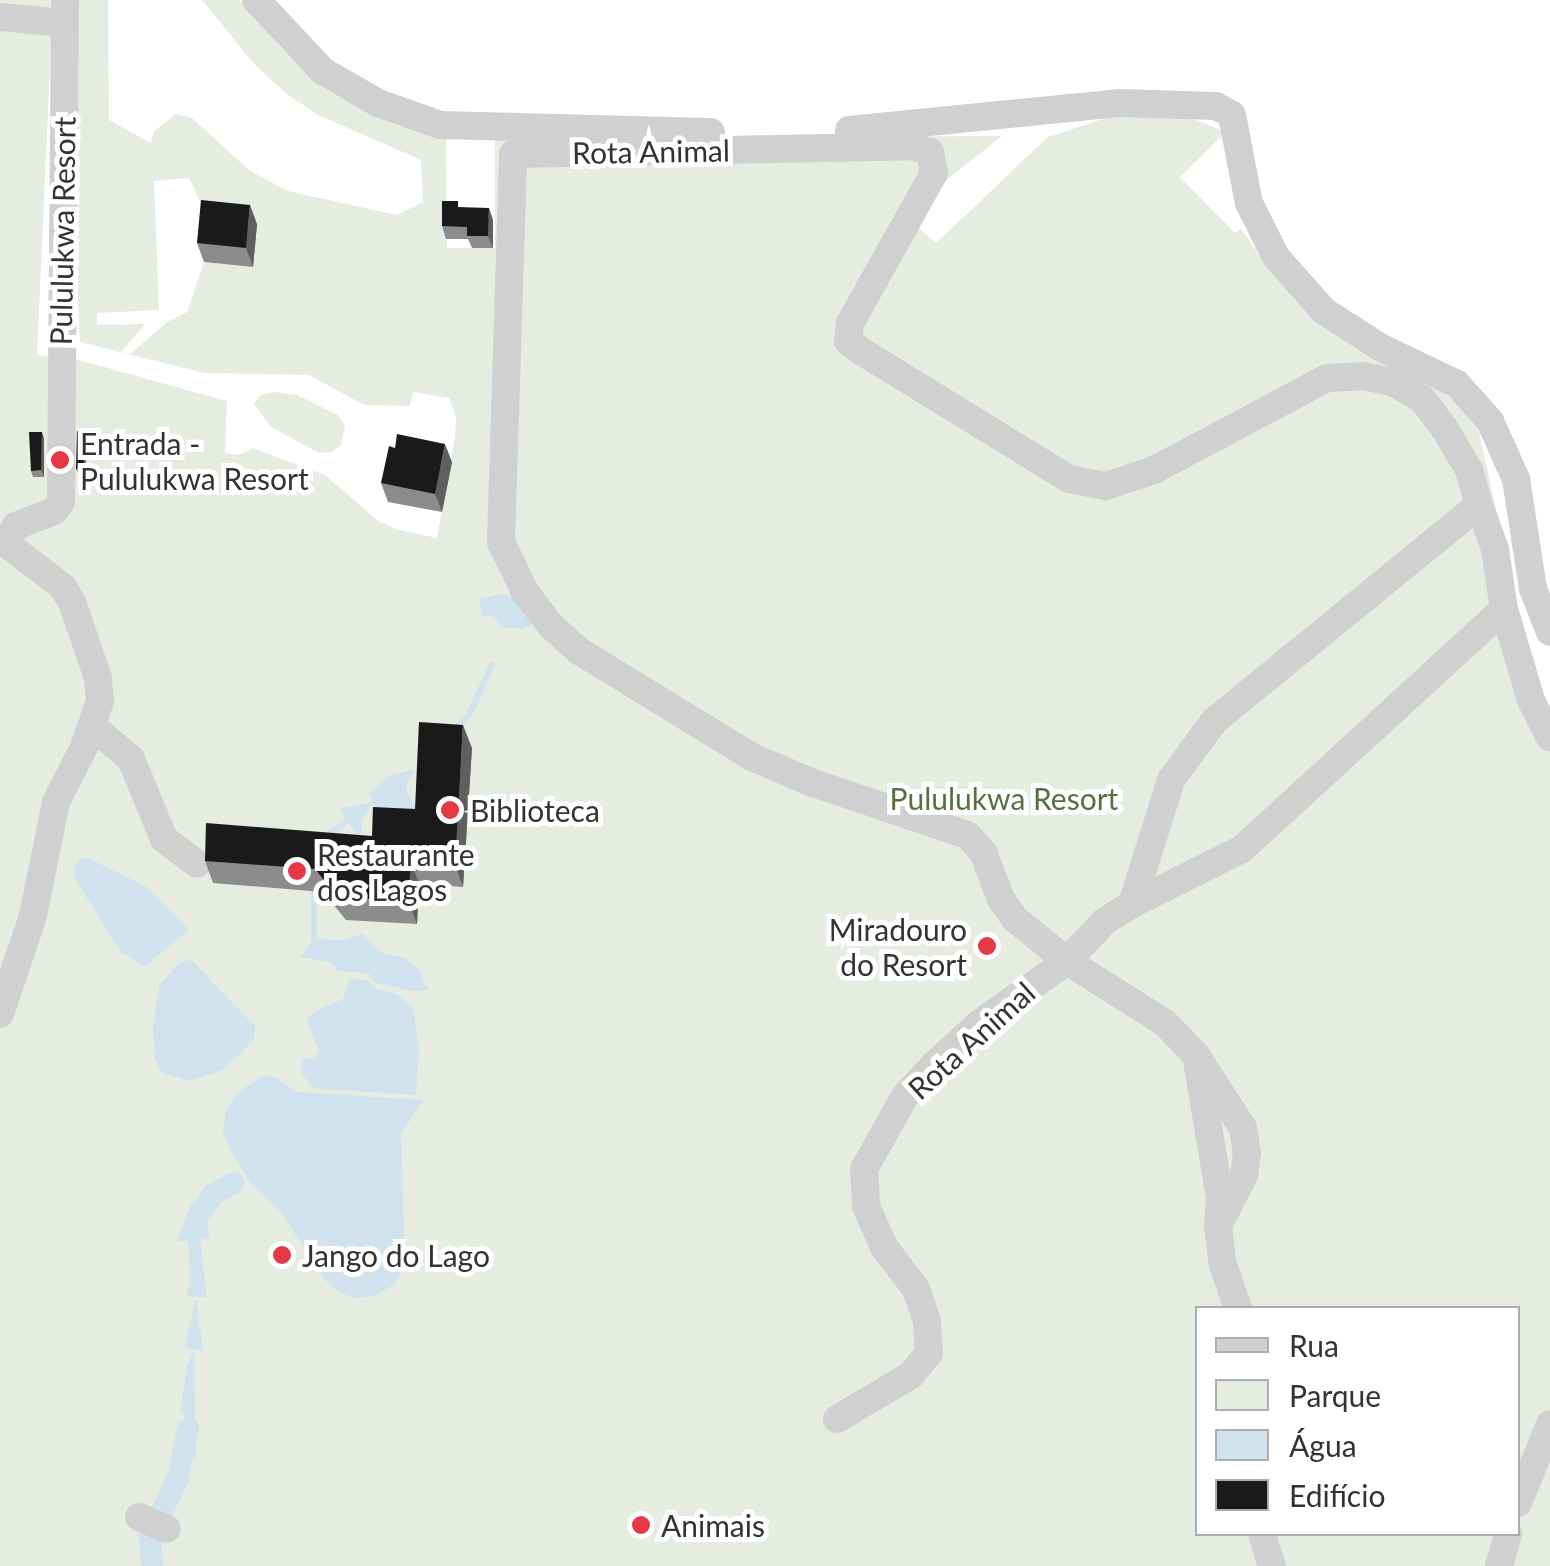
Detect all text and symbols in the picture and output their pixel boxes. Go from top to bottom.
street label: Pululukwa Resort [42,116,82,346]
street label: Rota Animal [571,132,731,170]
place label: Entrada - Pululukwa Resort [80,425,309,496]
marker: Entrada - Pululukwa Resort [49,449,71,471]
park label: Pululukwa Resort [890,780,1118,816]
place label: Biblioteca [470,792,600,828]
marker: Biblioteca [439,799,461,821]
place label: Restaurante dos Lagos [317,836,475,906]
marker: Restaurante dos Lagos [286,860,308,882]
place label: Miradouro do Resort [829,911,967,982]
marker: Miradouro do Resort [976,935,998,957]
street label: Rota Animal [900,974,1042,1106]
place label: Jango do Lago [302,1237,490,1273]
marker: Jango do Lago [271,1244,293,1266]
legend [1195,1306,1520,1536]
text: Rua [1289,1327,1339,1363]
text: Parque [1289,1377,1381,1413]
text: Água [1289,1427,1357,1463]
text: Edifício [1289,1477,1385,1513]
place label: Animais [661,1507,765,1543]
marker: Animais [630,1514,652,1536]

